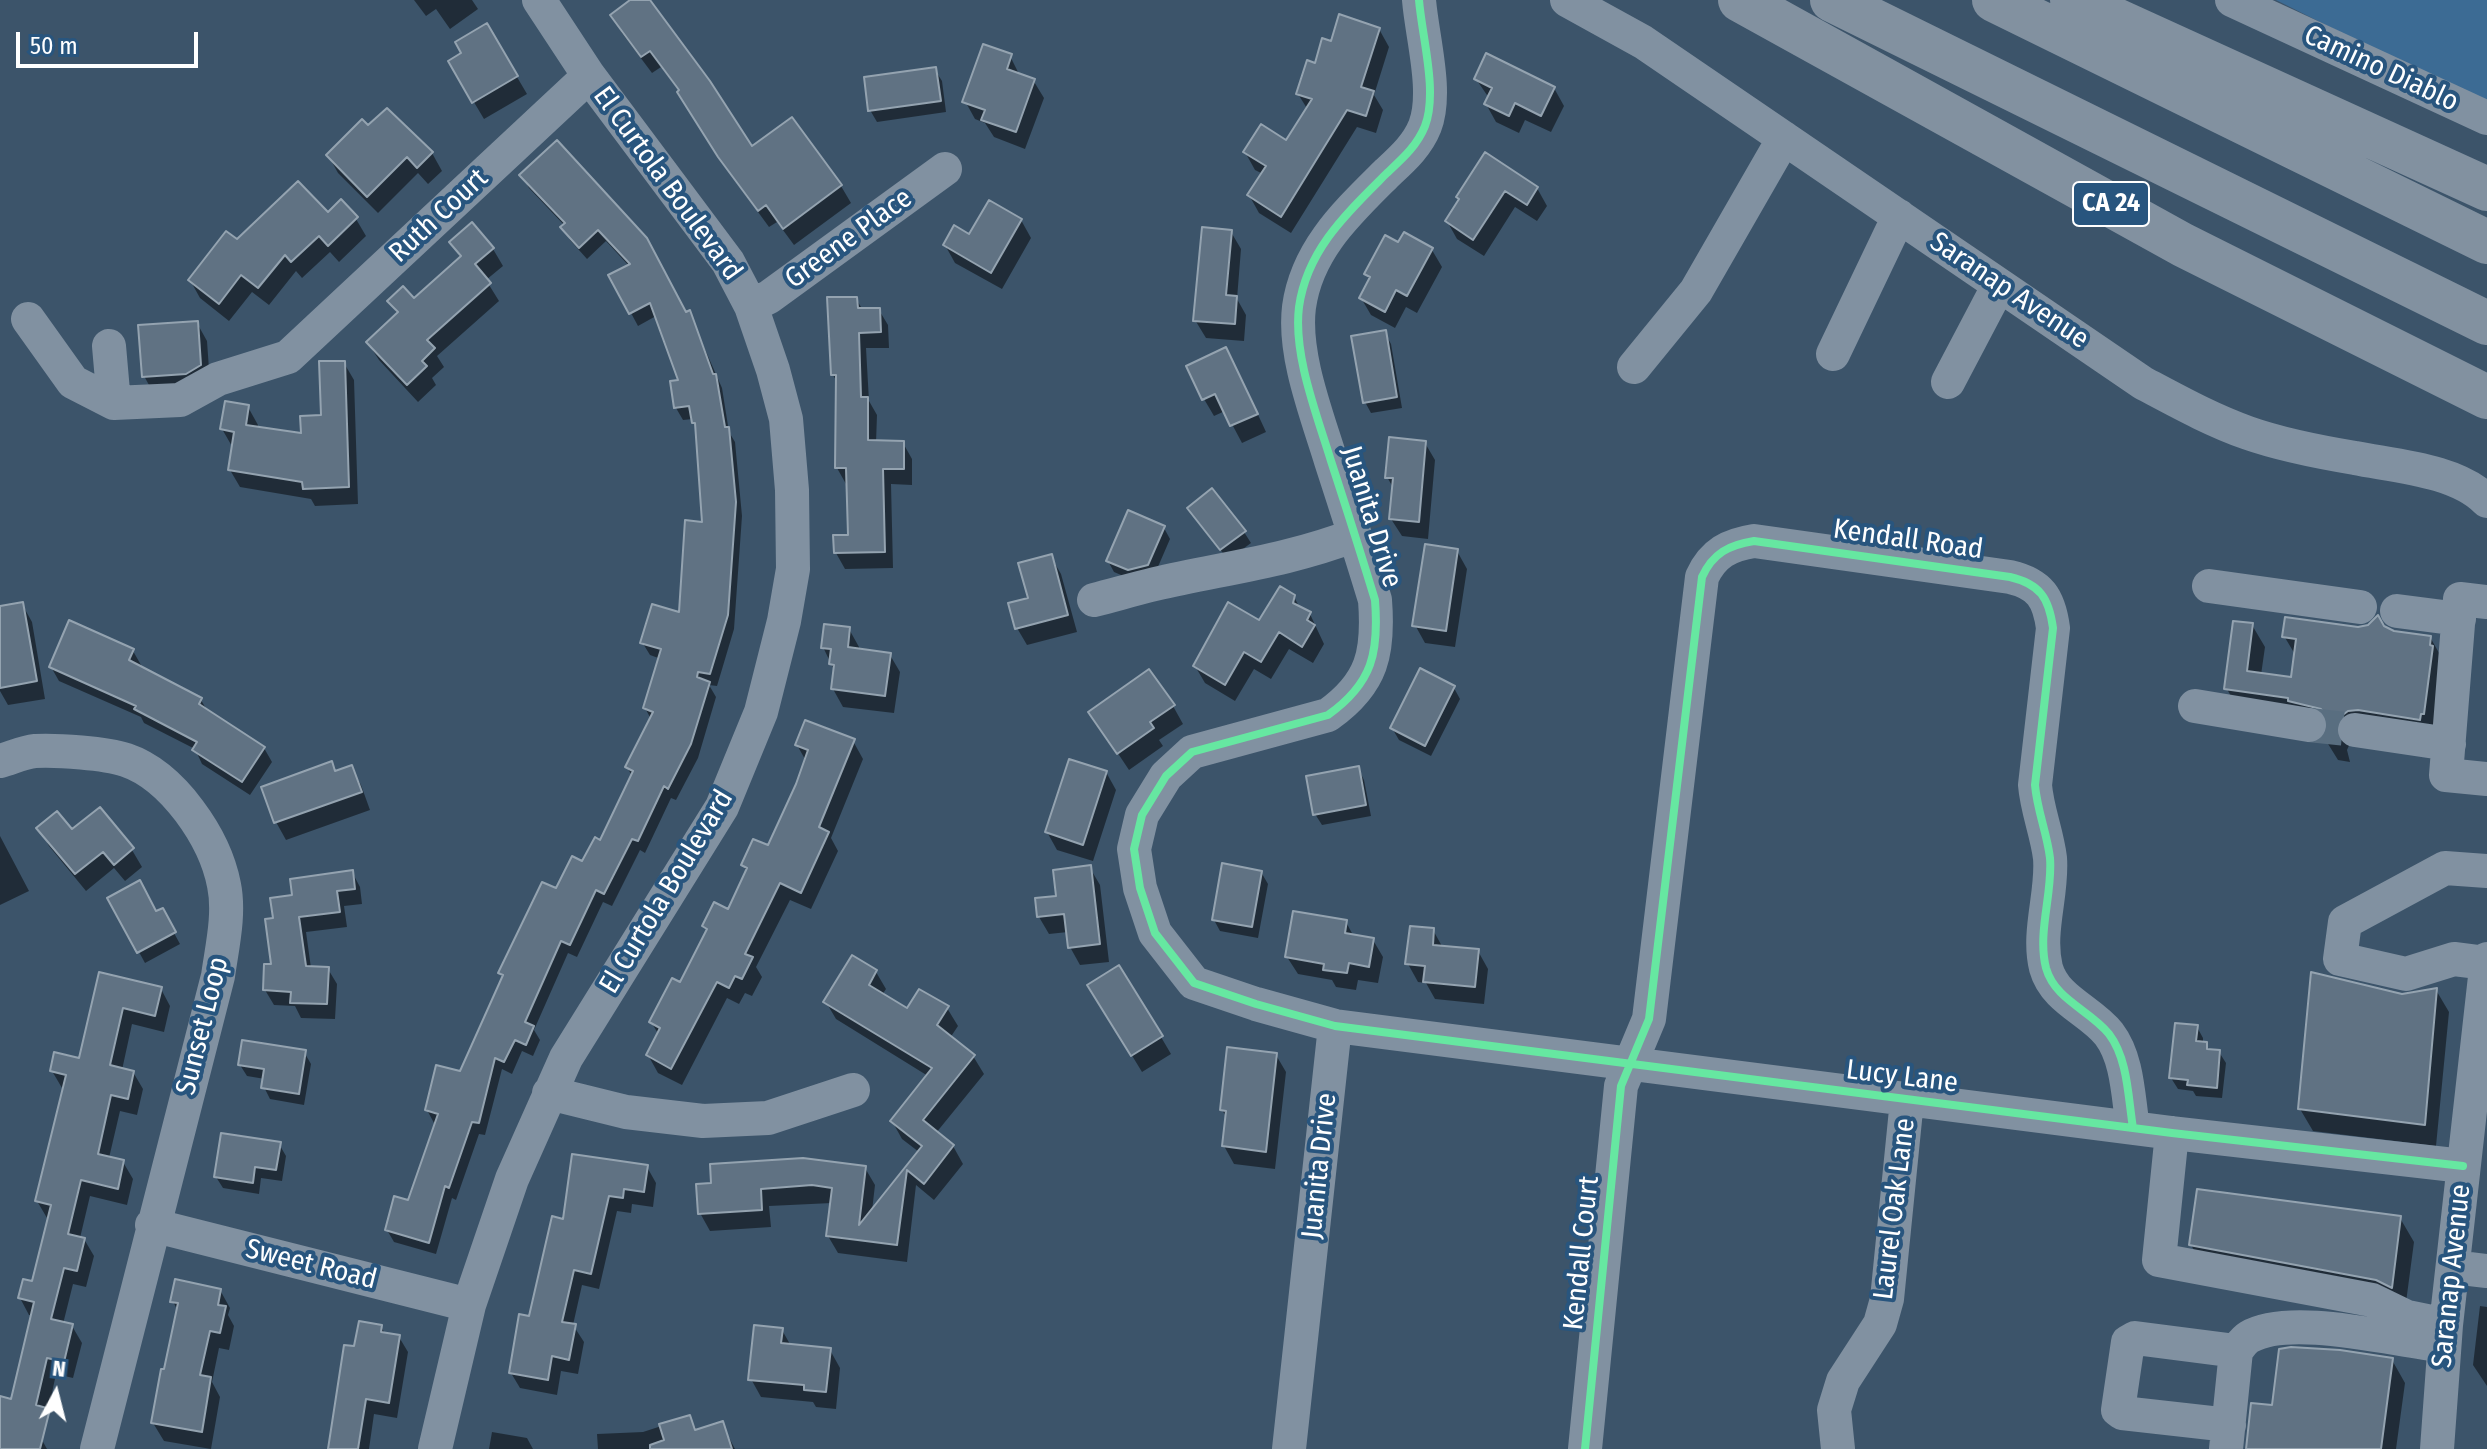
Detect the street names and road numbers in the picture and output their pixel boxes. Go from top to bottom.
street label: Camino Diablo [2299,19,2463,119]
street label: El Curtola Boulevard [585,80,749,288]
street label: Ruth Court [383,162,495,270]
street label: Greene Place [779,182,919,296]
road number: CA 24 [2073,182,2149,226]
street label: Saranap Avenue [1923,226,2095,356]
street label: Juanita Drive [1334,442,1408,592]
street label: Kendall Road [1831,513,1985,567]
street label: El Curtola Boulevard [593,784,741,1000]
street label: Sunset Loop [170,954,236,1098]
street label: Lucy Lane [1844,1053,1960,1101]
street label: Juanita Drive [1296,1091,1344,1241]
street label: Laurel Oak Lane [1867,1116,1923,1302]
street label: Kendall Court [1557,1174,1607,1332]
street label: Saranap Avenue [2426,1183,2478,1369]
street label: Sweet Road [242,1233,380,1297]

